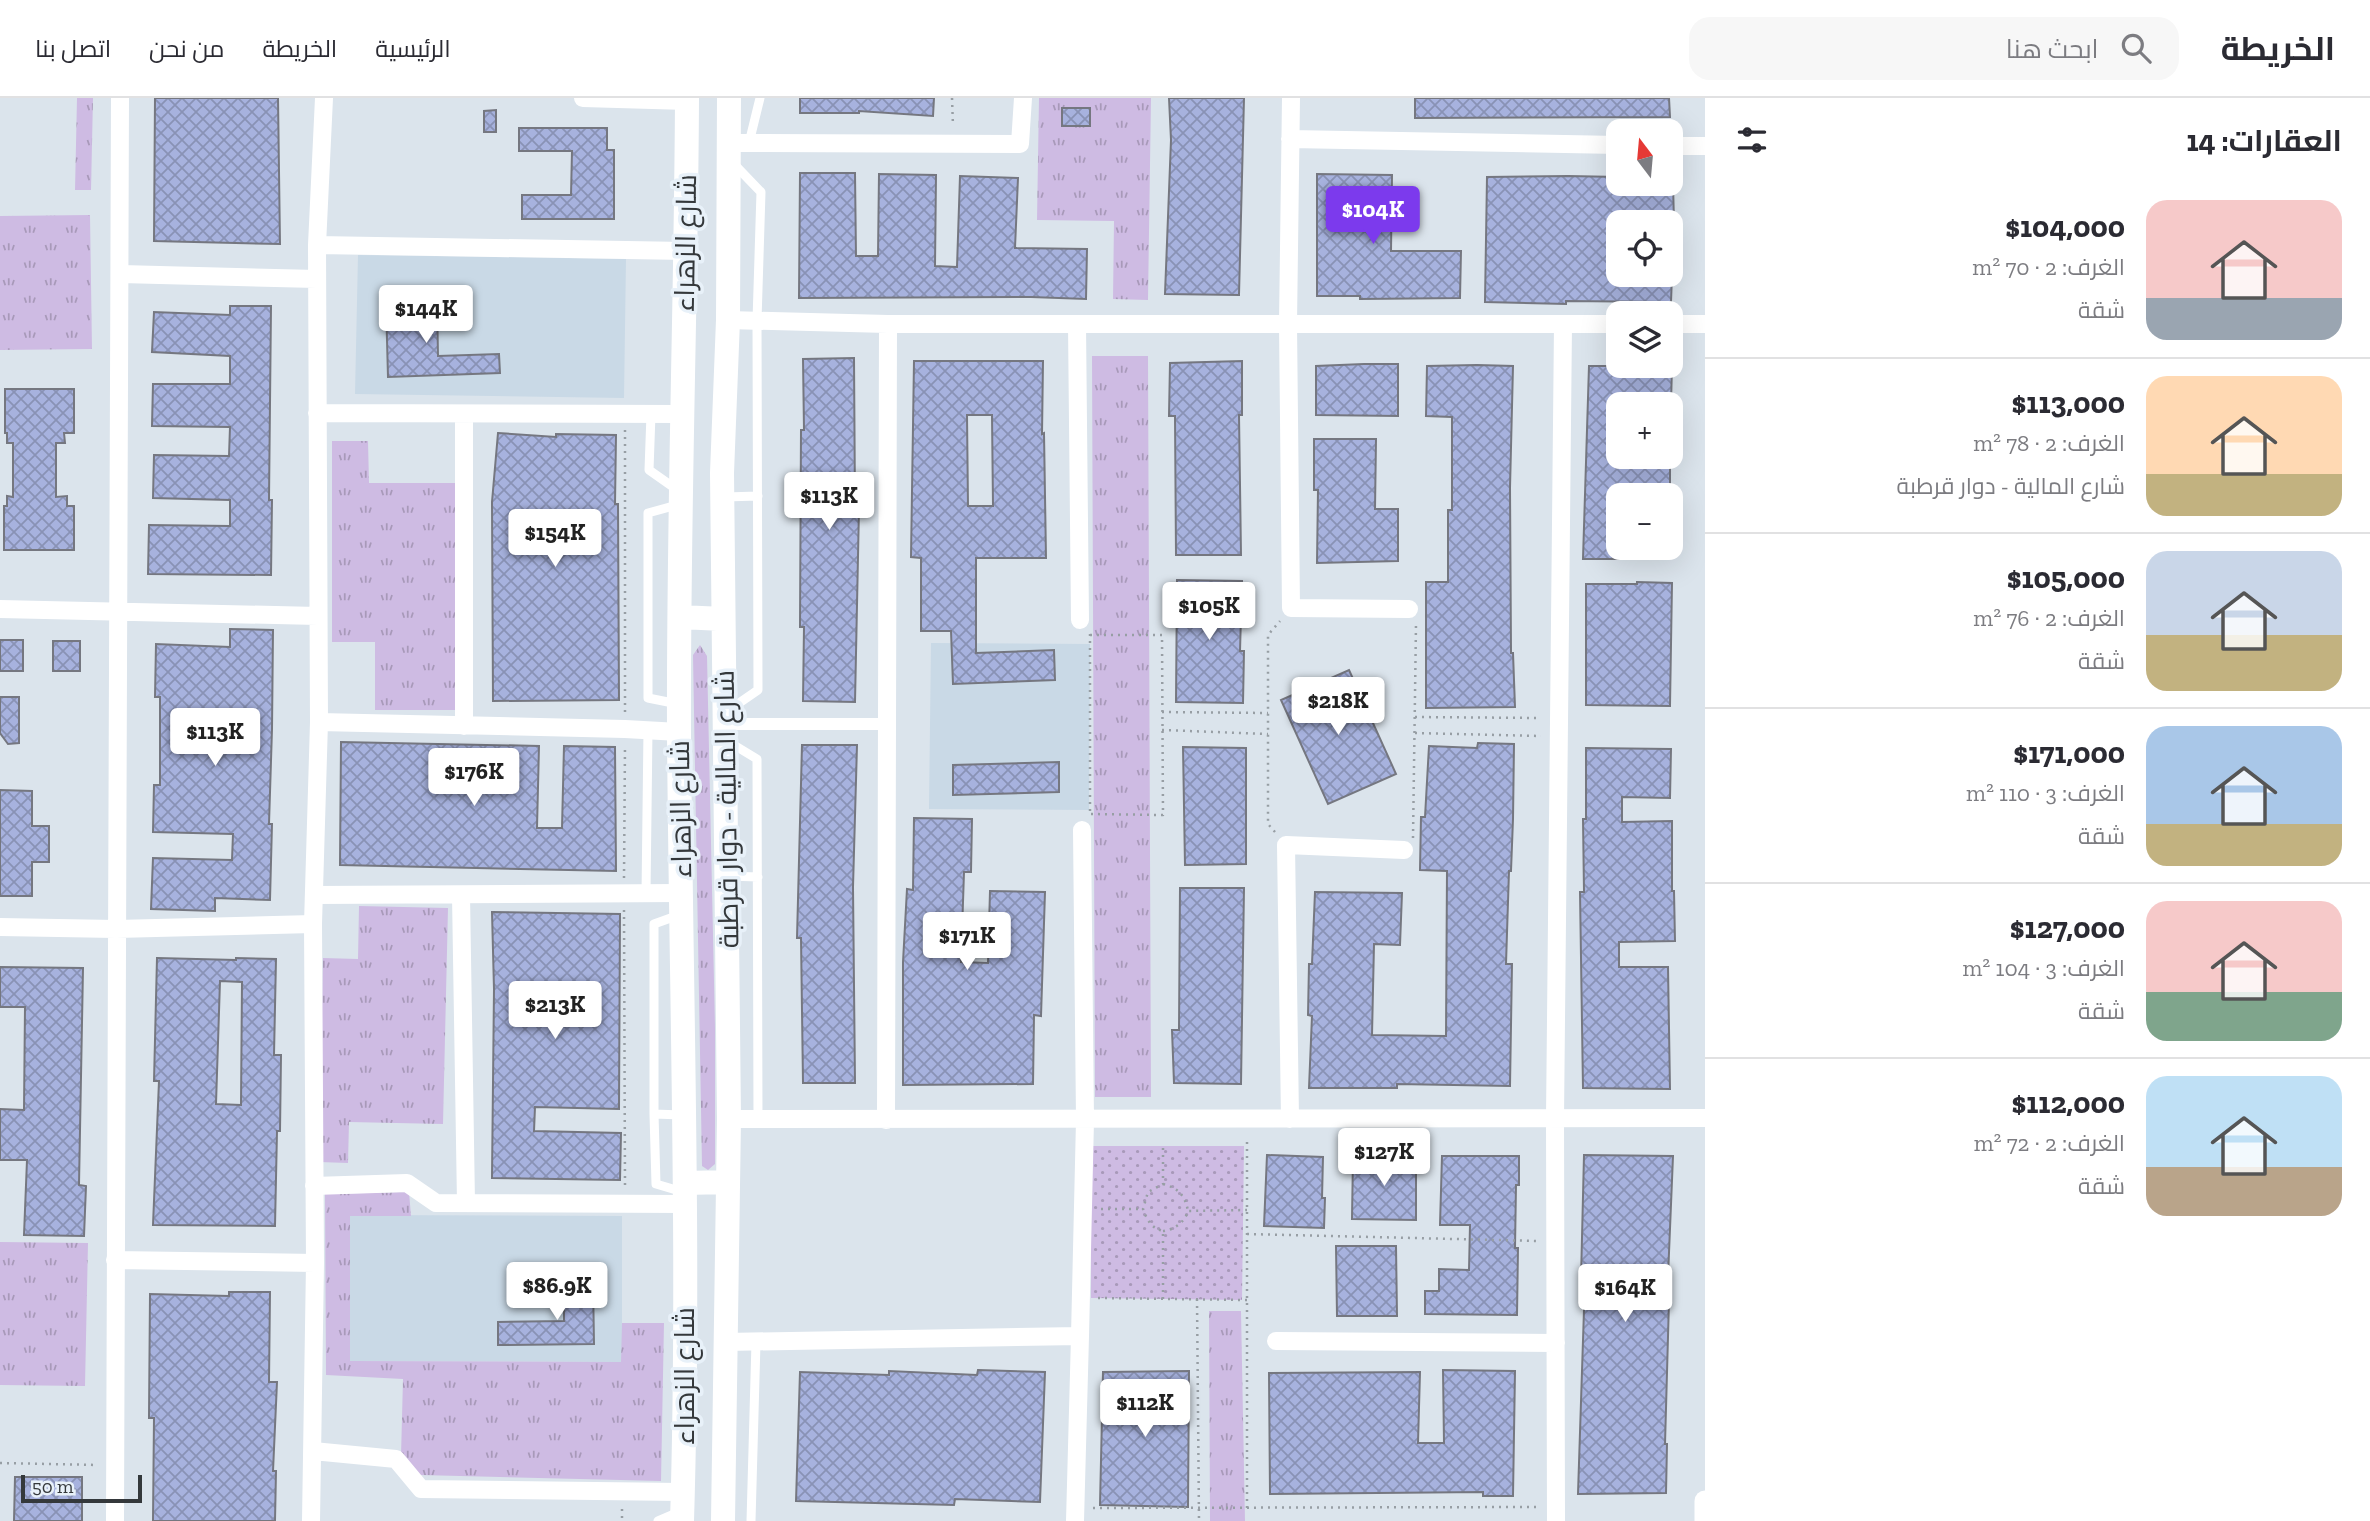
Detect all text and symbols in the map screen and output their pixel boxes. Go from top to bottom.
search box [1689,17,2179,80]
icon: search [2117,29,2155,67]
text: الخريطة [2221,29,2335,68]
text: ابحث هنا [2006,33,2099,65]
text: اتصل بنا [35,34,111,63]
text: من نحن [149,34,224,63]
text: الخريطة [262,34,337,63]
text: الرئيسية [375,34,451,63]
north arrow [1606,119,1684,196]
map controls [1606,119,1683,560]
icon: filters [1733,121,1771,159]
text: العقارات: 14 [2186,123,2342,159]
street label: شارع الزهراء [668,174,705,312]
pin: $104K [1324,186,1422,246]
text: $104K [1342,195,1404,223]
text: $104,000 [2005,209,2125,245]
button: locate [1606,210,1683,287]
icon: home [2202,228,2286,312]
text: الغرف: 2 · 70 m² [1972,253,2125,281]
pin: $144K [377,286,475,345]
text: $144K [395,294,457,322]
text: شقة [2078,296,2125,324]
button: layers [1606,301,1683,378]
text: $113,000 [2012,385,2125,421]
button: + [1606,392,1683,469]
icon: home [2202,404,2286,488]
text: الغرف: 2 · 78 m² [1973,429,2125,457]
pin: $113K [780,472,878,532]
text: شارع المالية - دوار قرطبة [1896,472,2125,500]
text: $113K [800,481,858,509]
button: − [1606,483,1683,560]
pin: $154K [506,510,604,569]
text: $154K [524,518,586,546]
text: $105,000 [2007,560,2125,596]
icon: home [2202,579,2286,663]
pin: $105K [1160,582,1258,642]
text: $105K [1178,591,1240,619]
text: الغرف: 2 · 76 m² [1973,604,2125,632]
text: شقة [2078,647,2125,675]
street label: شارع المالية - دوار قرطبة [708,670,747,948]
pin: $218K [1289,678,1387,737]
text: $218K [1308,686,1368,714]
pin: $113K [166,708,264,768]
text: $113K [186,717,244,745]
text: $171,000 [2013,735,2125,771]
street label: شارع الزهراء [663,740,700,878]
pin: $176K [425,748,523,808]
icon: home [2202,754,2286,838]
text: $176K [444,757,504,785]
text: الغرف: 3 · 110 m² [1966,779,2125,807]
text: شقة [2078,822,2125,850]
text: $127,000 [2010,910,2125,946]
pin: $171K [918,912,1016,972]
text: $171K [939,921,995,949]
icon: home [2202,929,2286,1013]
text: الغرف: 3 · 104 m² [1963,954,2125,982]
pin: $213K [506,982,604,1041]
text: $213K [525,990,585,1018]
text: شقة [2078,997,2125,1025]
text: $112,000 [2011,1085,2125,1121]
icon: home [2202,1104,2286,1188]
pin: $127K [1335,1128,1433,1188]
text: الغرف: 2 · 72 m² [1974,1129,2125,1157]
text: $127K [1354,1137,1414,1165]
text: شقة [2078,1172,2125,1200]
pin: $86.9K [500,1262,614,1322]
pin: $164K [1576,1264,1674,1324]
text: $86.9K [522,1271,592,1299]
text: $164K [1594,1273,1656,1301]
street label: شارع الزهراء [668,1307,703,1445]
pin: $112K [1096,1380,1194,1439]
text: $112K [1116,1388,1174,1416]
scale bar [21,1472,142,1504]
text: 50 m [32,1475,73,1498]

